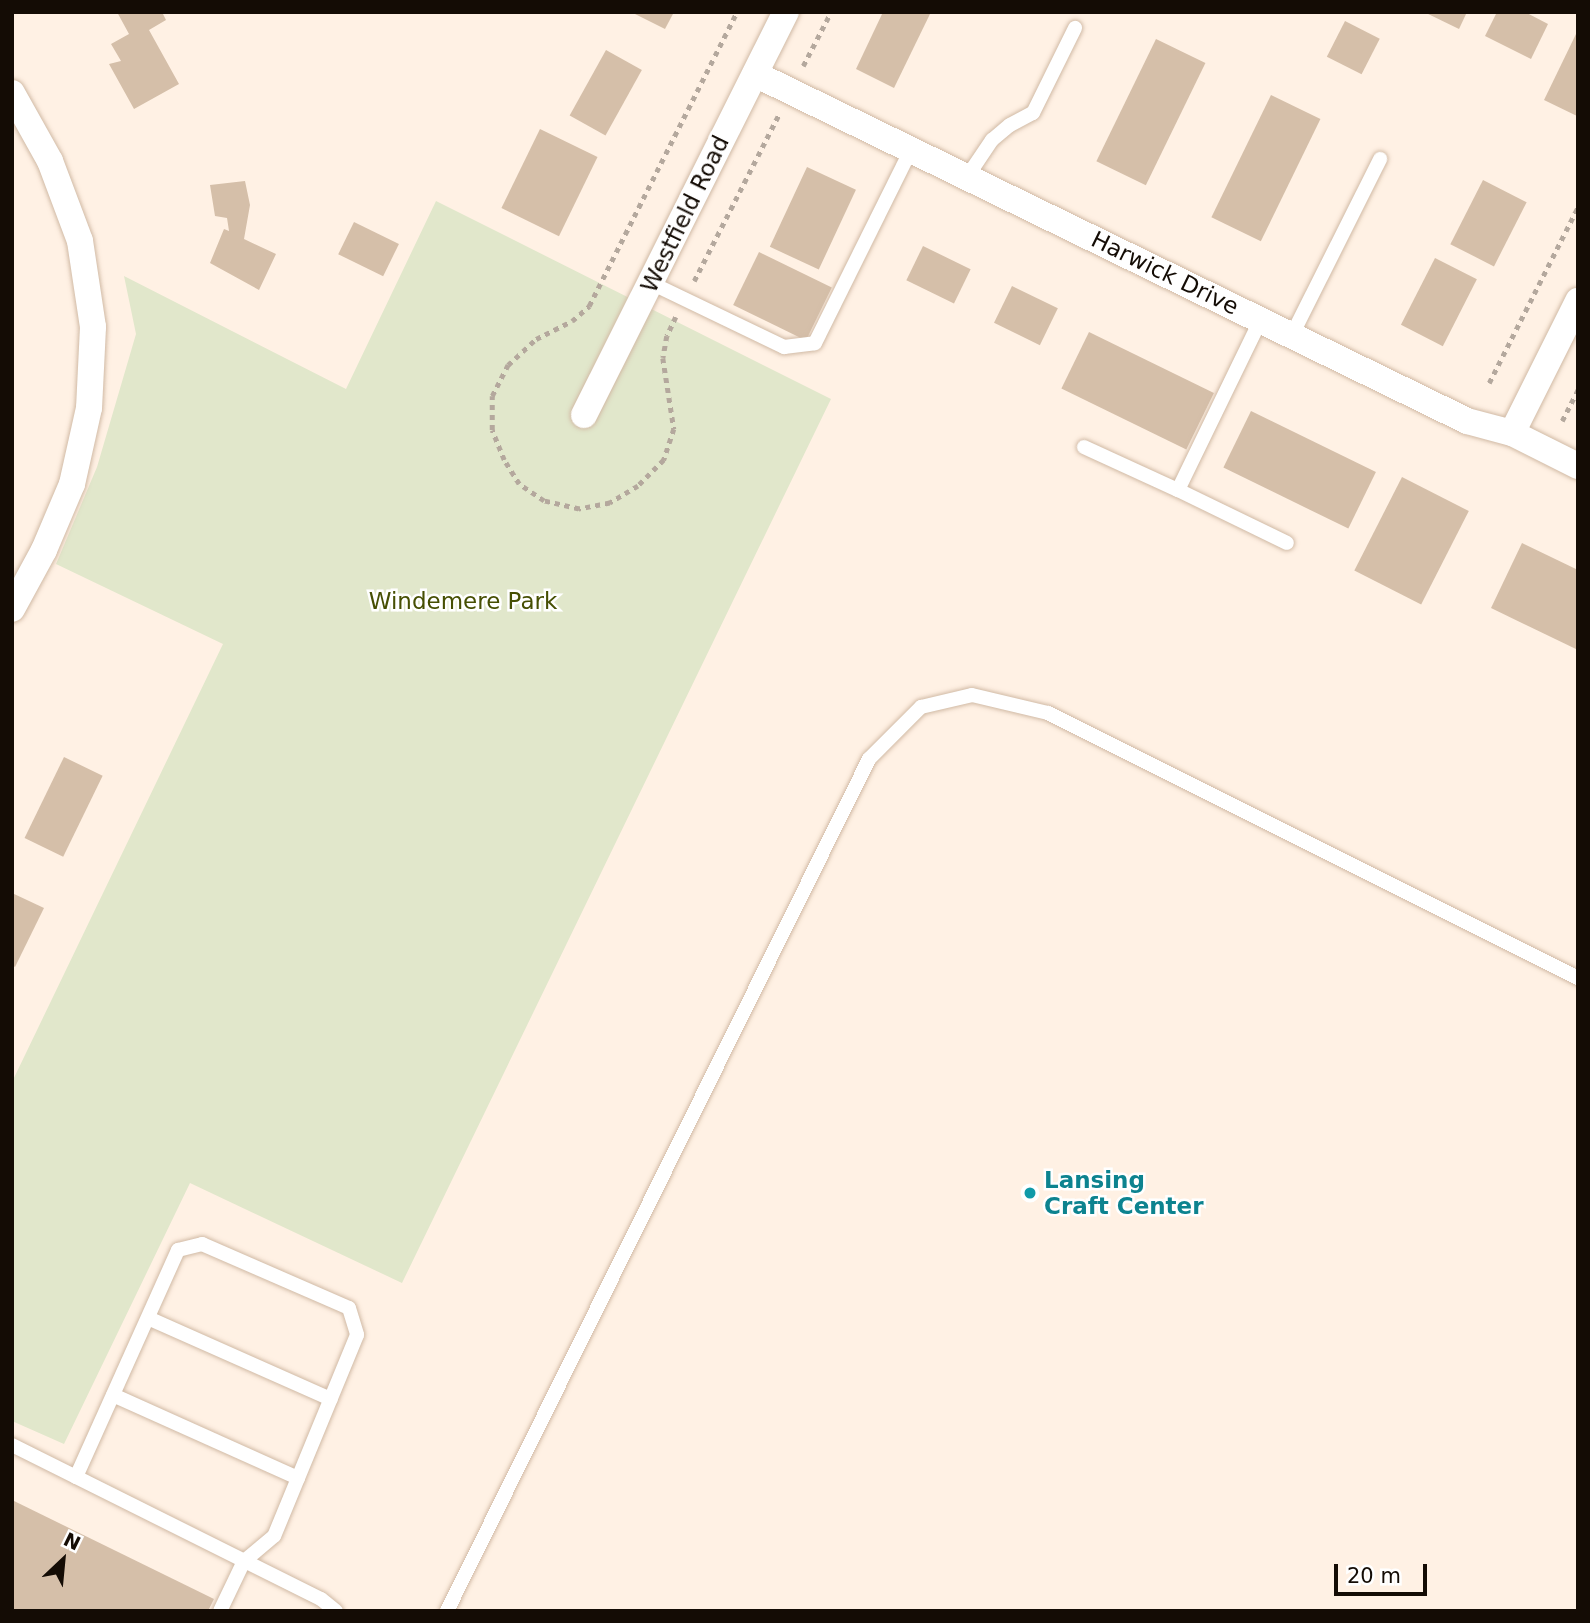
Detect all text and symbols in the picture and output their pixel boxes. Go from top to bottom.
street label: Westfield Road [635,131,735,297]
street label: Harwick Drive [1087,225,1243,321]
park label: Windemere Park [369,587,557,615]
place label: Lansing Craft Center [1044,1166,1204,1220]
marker: Lansing Craft Center [1022,1185,1038,1201]
north arrow [28,1525,98,1595]
text: N [60,1528,84,1554]
scale bar [1338,1550,1431,1594]
text: 20 m [1347,1564,1401,1588]

